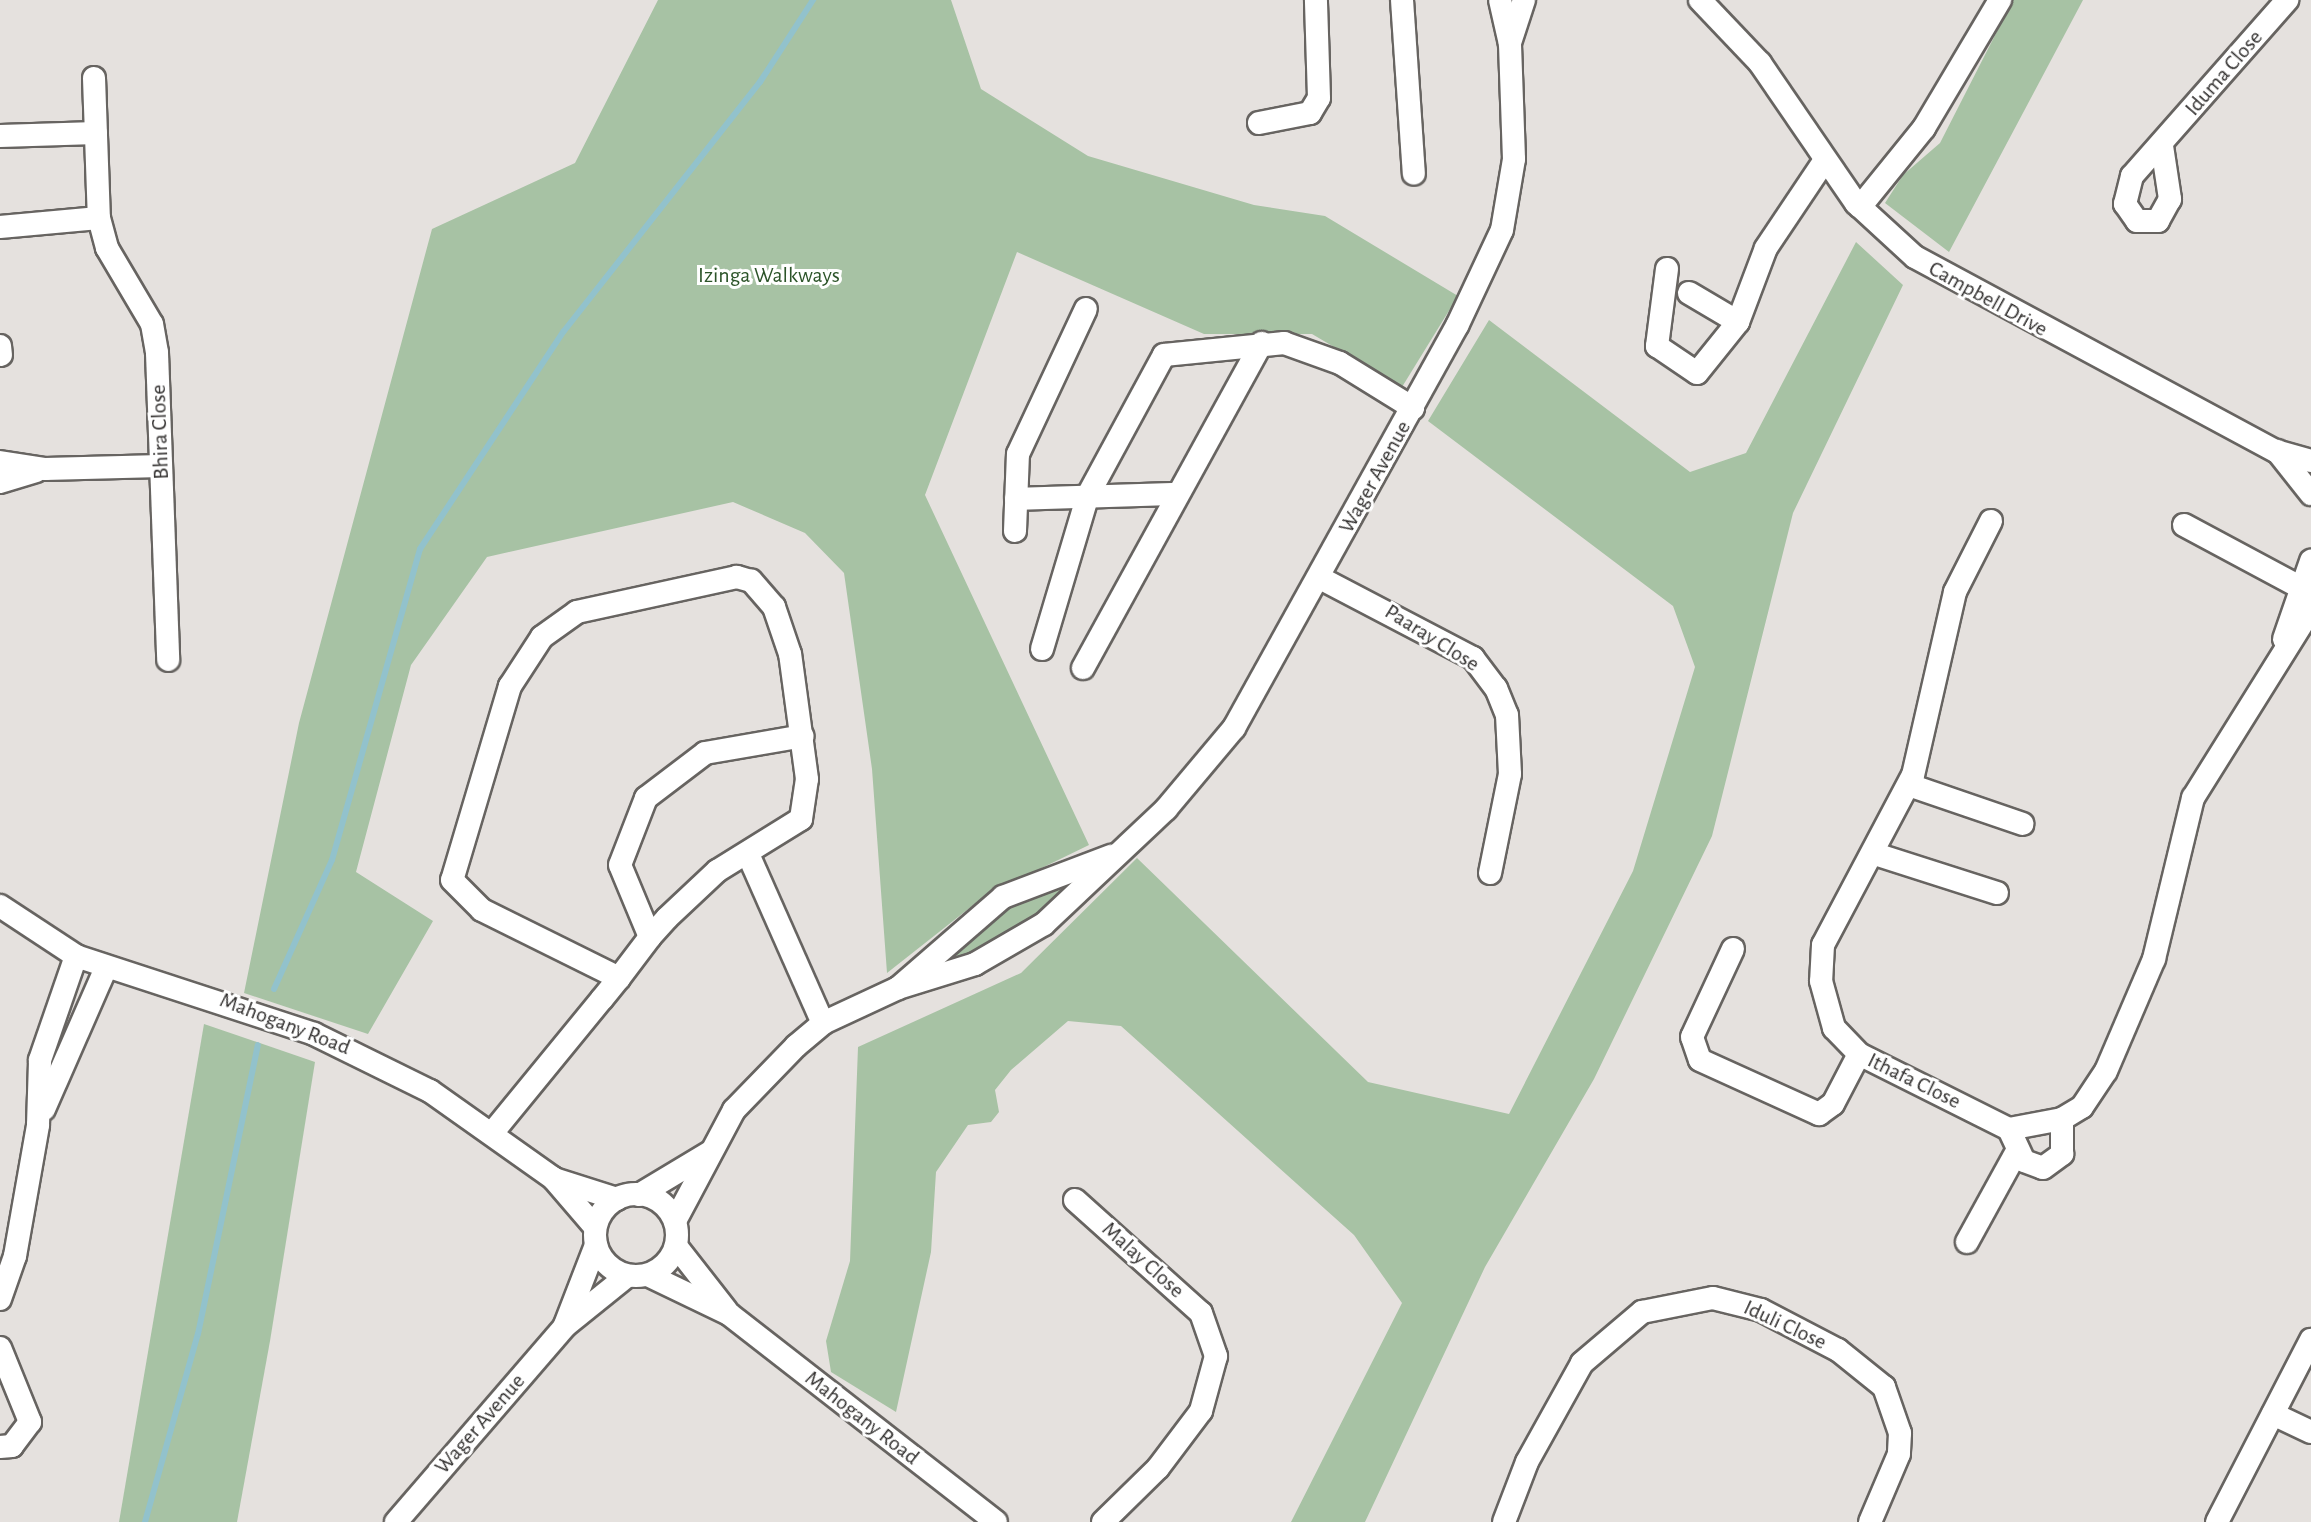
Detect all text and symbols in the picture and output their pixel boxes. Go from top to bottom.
street label: Iduma Close [2180,25,2268,121]
street label: Campbell Drive [1924,255,2052,343]
park label: Izinga Walkways [698,263,840,289]
street label: Bhira Close [145,384,175,480]
street label: Wager Avenue [1333,416,1417,538]
street label: Paaray Close [1380,599,1484,677]
street label: Mahogany Road [216,987,354,1061]
street label: Ithafa Close [1863,1047,1965,1115]
street label: Malay Close [1096,1216,1190,1304]
street label: Iduli Close [1739,1294,1831,1356]
street label: Mahogany Road [800,1365,924,1471]
street label: Wager Avenue [429,1368,531,1480]

